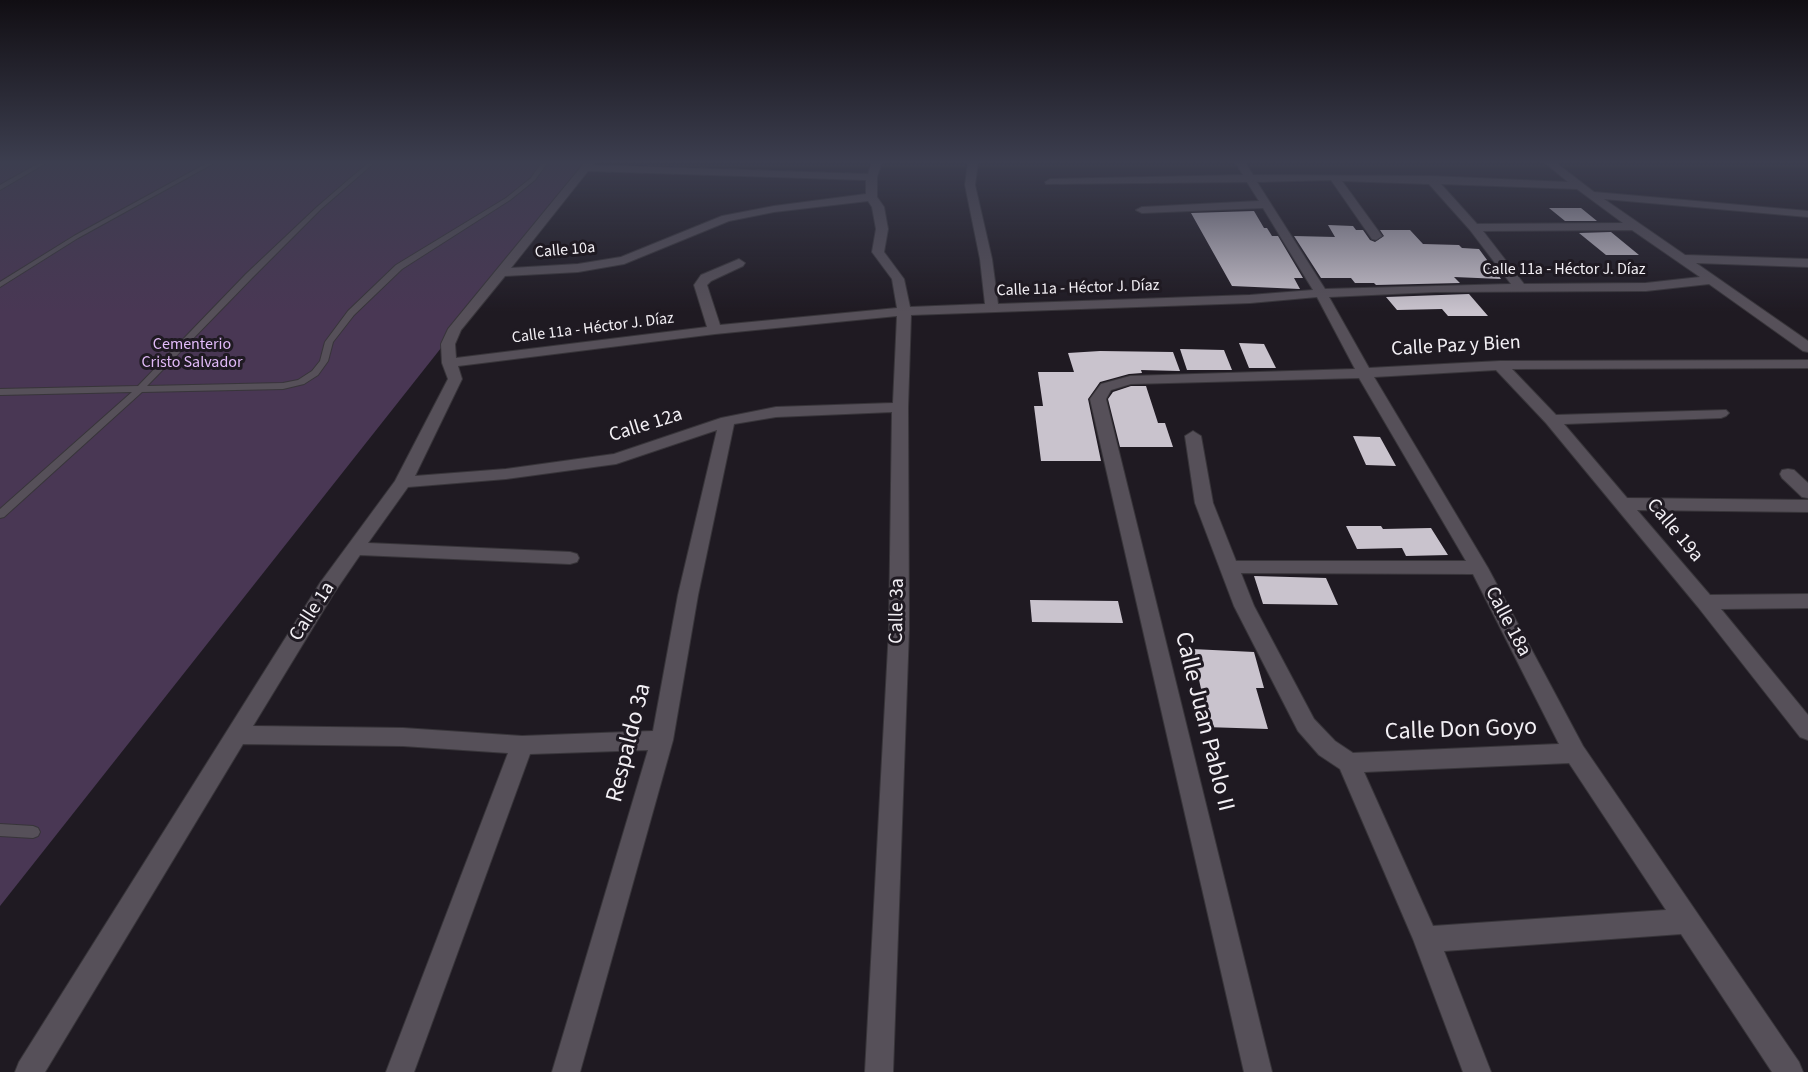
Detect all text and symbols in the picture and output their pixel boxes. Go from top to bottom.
street label: Calle 10a [534,239,596,263]
street label: Calle 11a - Héctor J. Díaz [1482,260,1646,280]
street label: Calle 11a - Héctor J. Díaz [996,277,1160,301]
street label: Calle 11a - Héctor J. Díaz [511,310,675,348]
street label: Calle Paz y Bien [1391,332,1521,362]
park label: Cementerio Cristo Salvador [141,335,243,373]
street label: Calle 12a [606,403,686,449]
street label: Calle 19a [1641,494,1707,568]
street label: Calle 1a [285,578,341,646]
street label: Calle 3a [885,578,911,644]
street label: Calle 18a [1479,583,1535,661]
street label: Calle Juan Pablo II [1167,629,1239,815]
street label: Respaldo 3a [601,680,659,806]
street label: Calle Don Goyo [1384,714,1538,748]

